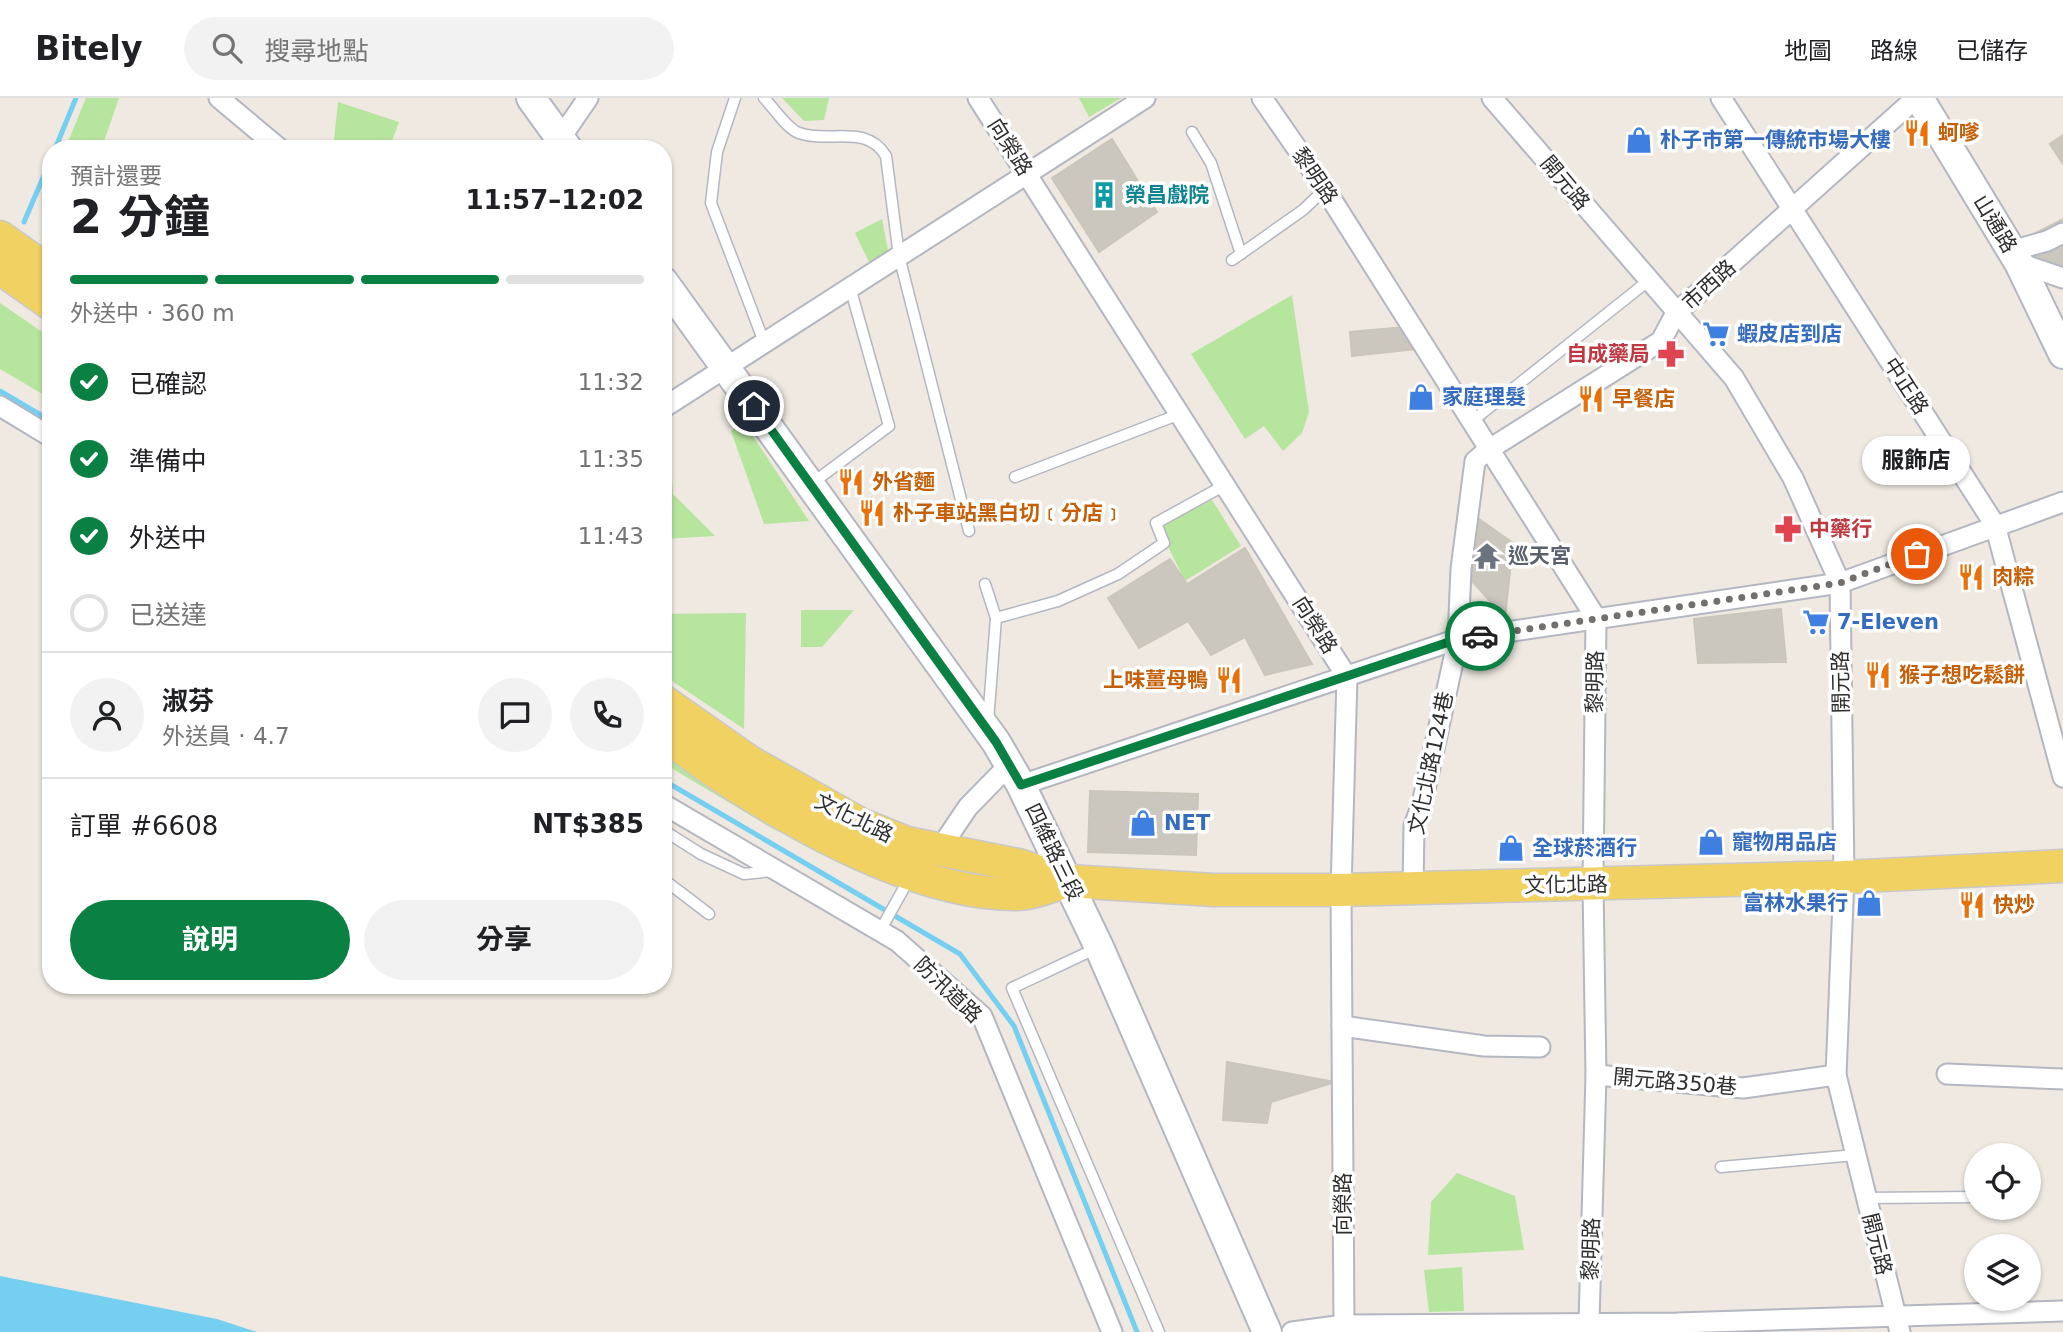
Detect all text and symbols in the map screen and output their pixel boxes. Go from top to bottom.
search box [184,17,674,80]
text: Bitely [35,29,142,68]
icon: search [208,29,246,67]
text: 搜尋地點 [264,36,368,66]
text: 地圖 [1784,37,1832,65]
text: 路線 [1870,37,1918,65]
text: 已儲存 [1956,37,2028,65]
street label: 向榮路 [983,114,1037,180]
restaurant icon: 蚵嗲 [1902,118,1932,148]
place label: 蚵嗲 [1938,121,1980,145]
shop icon: 朴子市第一傳統市場大樓 [1624,125,1654,155]
place label: 朴子市第一傳統市場大樓 [1660,128,1891,152]
street label: 黎明路 [1287,143,1343,209]
street label: 開元路 [1536,151,1594,215]
text: 預計還要 [70,163,162,189]
building icon: 榮昌戲院 [1089,180,1119,210]
place label: 榮昌戲院 [1125,183,1209,207]
text: 11:57–12:02 [465,185,644,215]
text: 2 分鐘 [70,190,210,244]
street label: 山通路 [1968,191,2022,257]
street label: 市西路 [1678,255,1740,315]
text: 外送中 · 360 m [70,300,235,326]
supermarket icon: 蝦皮店到店 [1701,319,1731,349]
place label: 蝦皮店到店 [1737,322,1842,346]
pharmacy icon: 自成藥局 [1656,339,1686,369]
place label: 自成藥局 [1566,342,1650,366]
street label: 中正路 [1879,353,1933,419]
icon: check [70,363,108,401]
text: 已確認 [129,369,207,399]
text: 11:32 [578,369,644,395]
pin [724,376,784,436]
shop icon: 家庭理髮 [1406,382,1436,412]
restaurant icon: 早餐店 [1576,384,1606,414]
place label: 家庭理髮 [1442,385,1526,409]
icon: home [735,387,773,425]
place label: 早餐店 [1612,387,1675,411]
callout: 服飾店 [1863,435,1971,484]
icon: check [70,440,108,478]
text: 準備中 [129,446,207,476]
text: 11:35 [578,446,644,472]
text: 服飾店 [1882,447,1951,473]
restaurant icon: 外省麵 [836,467,866,497]
place label: 外省麵 [872,470,935,494]
restaurant icon: 朴子車站黑白切﹝分店﹞ [857,498,887,528]
place label: 朴子車站黑白切﹝分店﹞ [893,501,1124,525]
pharmacy icon: 中藥行 [1773,514,1803,544]
icon: check [70,517,108,555]
place label: 中藥行 [1809,517,1872,541]
text: 外送中 [129,523,207,553]
text: 11:43 [578,523,644,549]
pin [1887,524,1947,584]
icon: bag [1898,535,1936,573]
temple icon: 巡天宮 [1472,541,1502,571]
place label: 巡天宮 [1508,544,1571,568]
restaurant icon: 肉粽 [1956,562,1986,592]
place label: 肉粽 [1992,565,2034,589]
street label: 向榮路 [1288,592,1342,658]
text: 已送達 [129,600,207,630]
courier [1445,601,1515,671]
supermarket icon: 7-Eleven [1801,607,1831,637]
place label: 7-Eleven [1837,610,1939,634]
icon: car [1461,617,1499,655]
street label: 黎明路 [1582,650,1608,714]
street label: 開元路 [1828,650,1854,714]
restaurant icon: 猴子想吃鬆餅 [1863,660,1893,690]
place label: 猴子想吃鬆餅 [1899,663,2025,687]
restaurant icon: 上味薑母鴨 [1214,665,1244,695]
place label: 上味薑母鴨 [1103,668,1208,692]
button: person [70,678,144,752]
button: chat [478,678,552,752]
button: phone [570,678,644,752]
text: 淑芬 [162,686,214,716]
street label: 文化北路124巷 [1404,690,1458,836]
text: 外送員 · 4.7 [162,723,290,749]
street label: 文化北路 [811,789,897,847]
street label: 四維路三段 [1020,800,1088,904]
shop icon: NET [1128,808,1158,838]
text: NT$385 [532,809,644,839]
text: 訂單 #6608 [70,811,218,841]
place label: NET [1164,811,1211,835]
shop icon: 寵物用品店 [1696,827,1726,857]
place label: 寵物用品店 [1732,830,1837,854]
shop icon: 全球菸酒行 [1496,833,1526,863]
place label: 全球菸酒行 [1532,836,1637,860]
street label: 文化北路 [1524,872,1608,898]
shop icon: 富林水果行 [1854,888,1884,918]
restaurant icon: 快炒 [1957,890,1987,920]
place label: 富林水果行 [1743,891,1848,915]
place label: 快炒 [1993,893,2035,917]
button: 說明 [70,900,350,980]
button: 分享 [364,900,644,980]
street label: 防汛道路 [909,952,987,1028]
street label: 開元路350巷 [1612,1065,1738,1099]
map controls [1964,1143,2041,1311]
button: locate [1964,1143,2041,1220]
street label: 向榮路 [1331,1173,1355,1236]
street label: 開元路 [1858,1211,1896,1277]
street label: 黎明路 [1578,1217,1604,1281]
button: layers [1964,1234,2041,1311]

